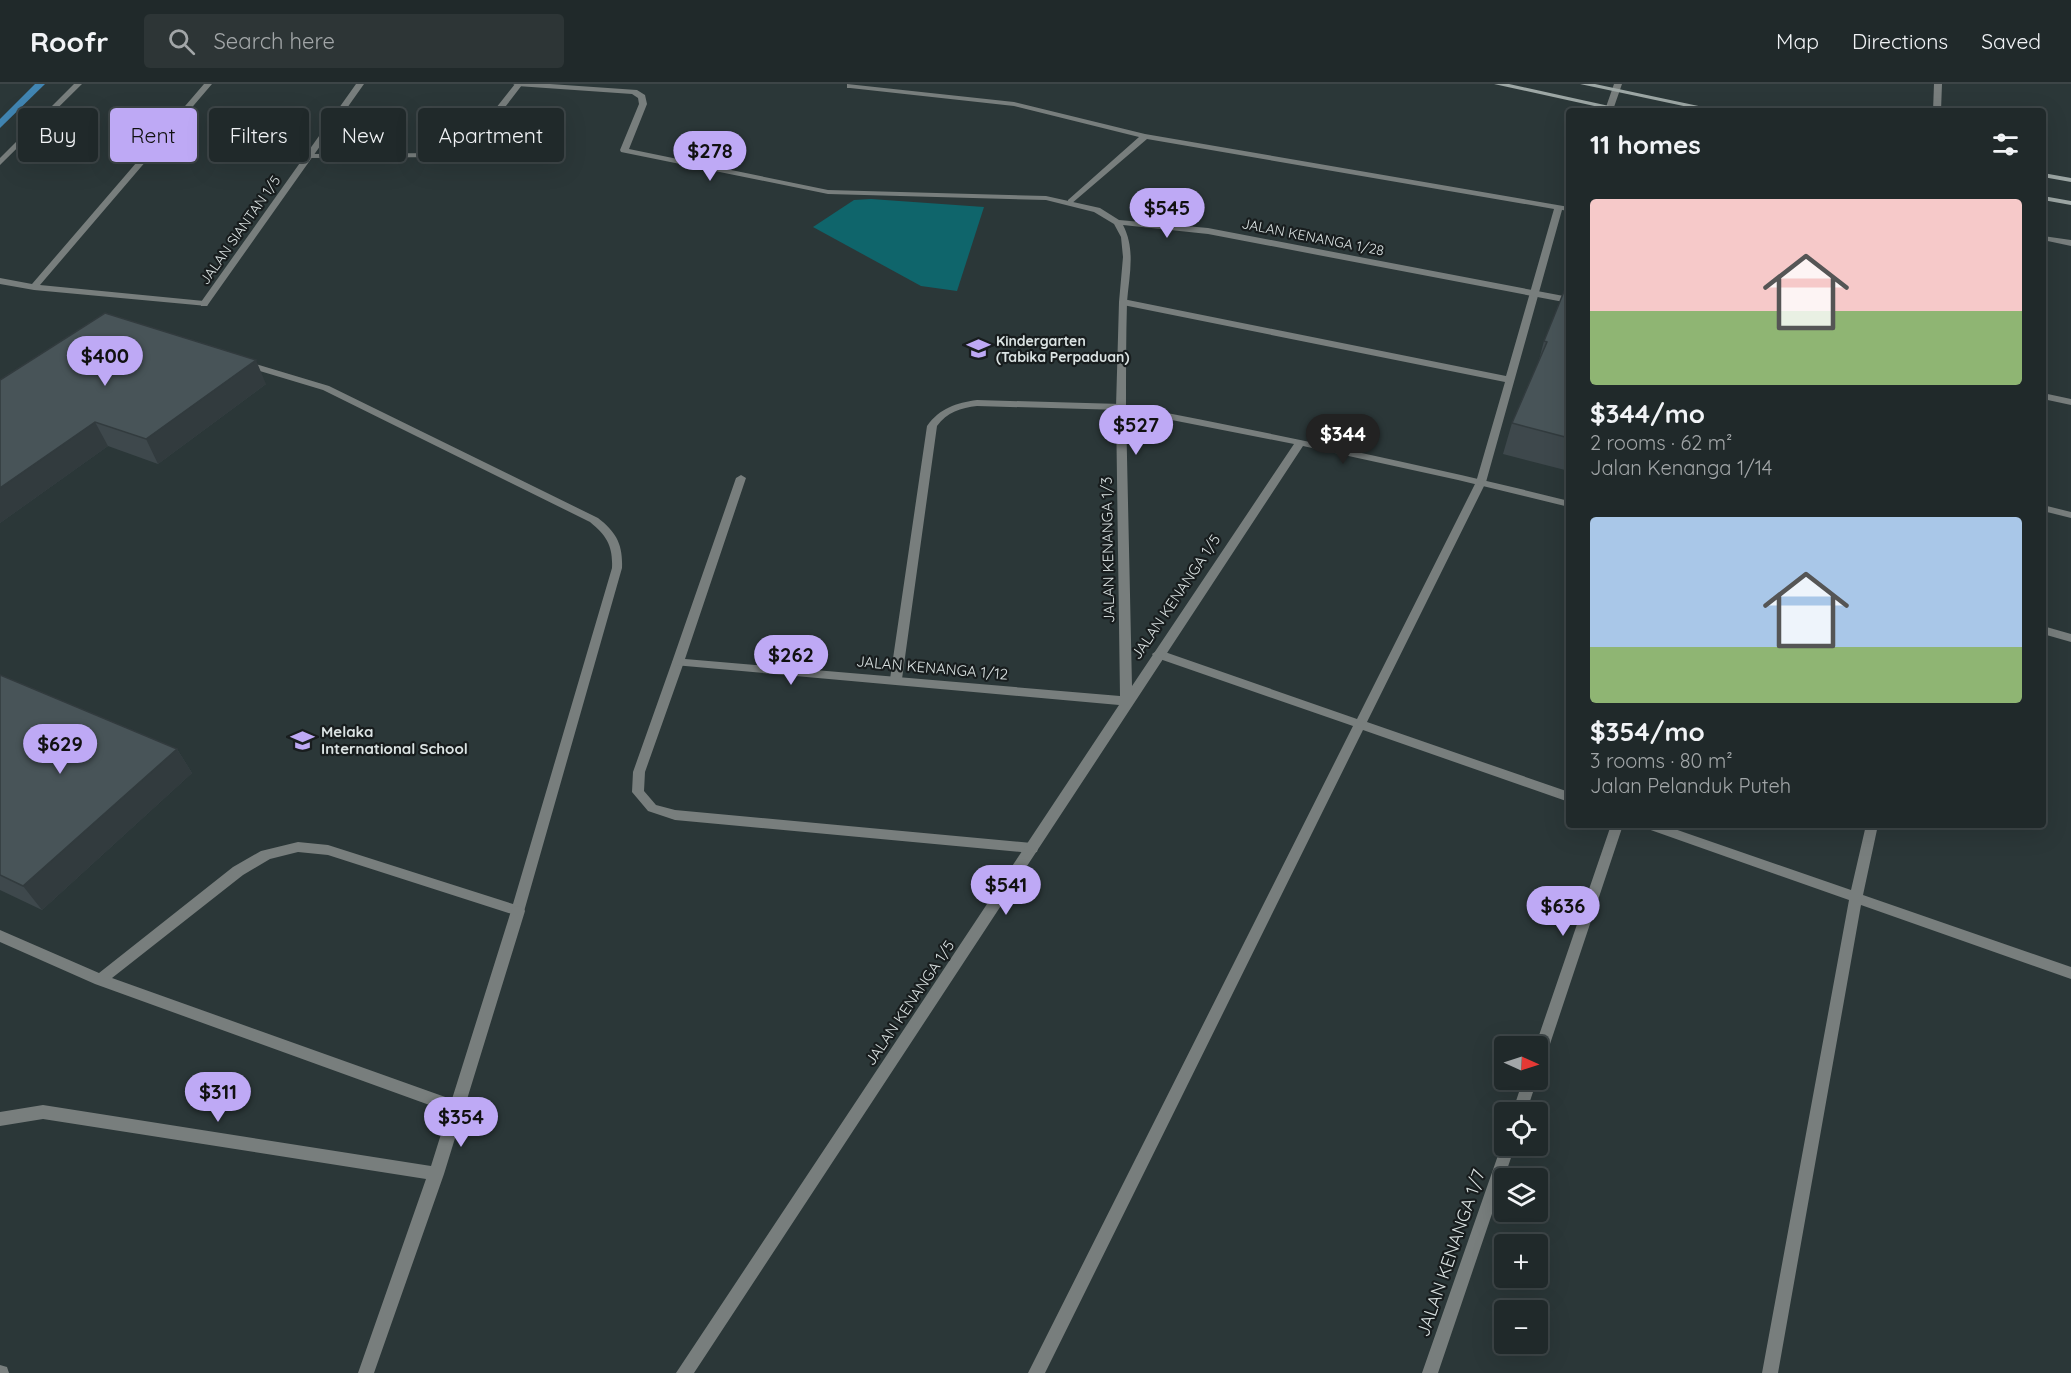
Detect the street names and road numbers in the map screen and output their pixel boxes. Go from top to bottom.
street label: JALAN SIANTAN 1/5 [196,172,284,288]
street label: JALAN KENANGA 1/28 [1240,214,1386,260]
street label: JALAN KENANGA 1/3 [1097,477,1118,623]
street label: JALAN KENANGA 1/5 [1127,531,1224,663]
street label: JALAN KENANGA 1/12 [855,651,1009,684]
street label: JALAN KENANGA 1/5 [861,937,958,1069]
street label: JALAN KENANGA 1/7 [1411,1166,1490,1340]

